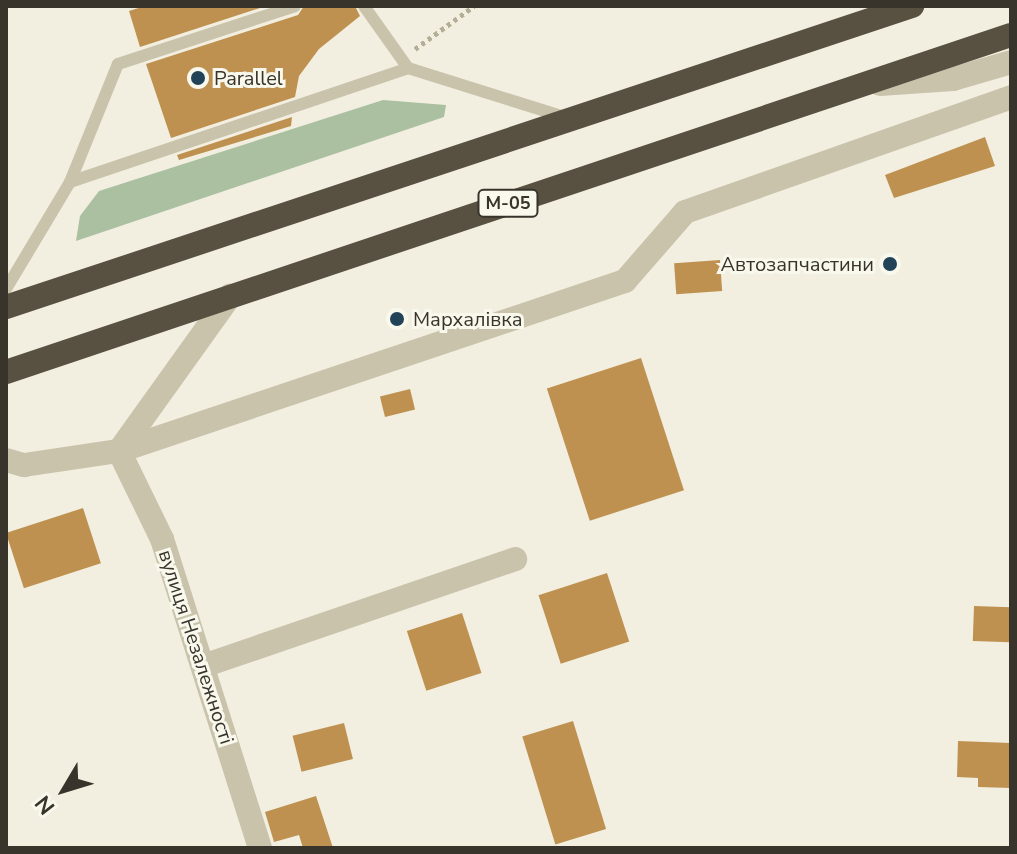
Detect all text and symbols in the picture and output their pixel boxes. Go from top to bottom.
place label: Parallel [214,66,283,90]
marker: Parallel [189,69,207,87]
road number: М-05 [476,189,540,217]
place label: Автозапчастини [720,252,874,276]
marker: Автозапчастини [881,255,899,273]
place label: Мархалівка [413,307,522,331]
marker: Мархалівка [388,310,406,328]
street label: вулиця Незалежності [153,547,239,747]
north arrow [24,750,104,830]
text: N [28,789,62,820]

